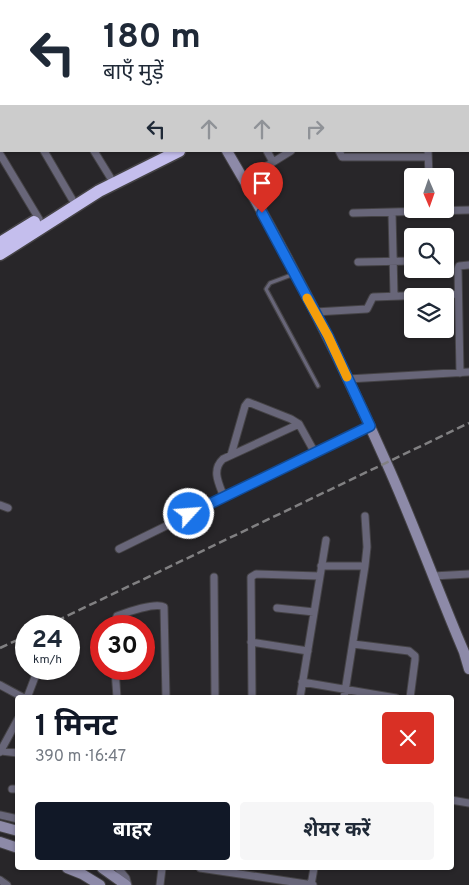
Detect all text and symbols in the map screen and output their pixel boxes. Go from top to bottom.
text: 180 m [103,16,201,60]
icon: left [20,20,85,85]
text: बाएँ मुड़ें [103,60,164,87]
icon: left [142,115,170,143]
icon: ahead [195,115,223,143]
icon: ahead [248,115,276,143]
icon: right [301,115,329,143]
pin [241,162,283,213]
north arrow [404,168,454,218]
map controls [404,168,454,338]
icon: arrive [248,169,276,197]
button: search [404,228,454,278]
button: layers [404,288,454,338]
position arrow [162,487,214,539]
speed limit sign: 30 [90,615,155,680]
text: 24 [32,625,63,657]
text: km/h [33,652,62,668]
text: 1 मिनट [35,709,117,746]
button: close [382,712,434,764]
text: 390 m · 16:47 [35,747,126,767]
button: बाहर [35,802,230,860]
button: शेयर करें [240,802,434,860]

